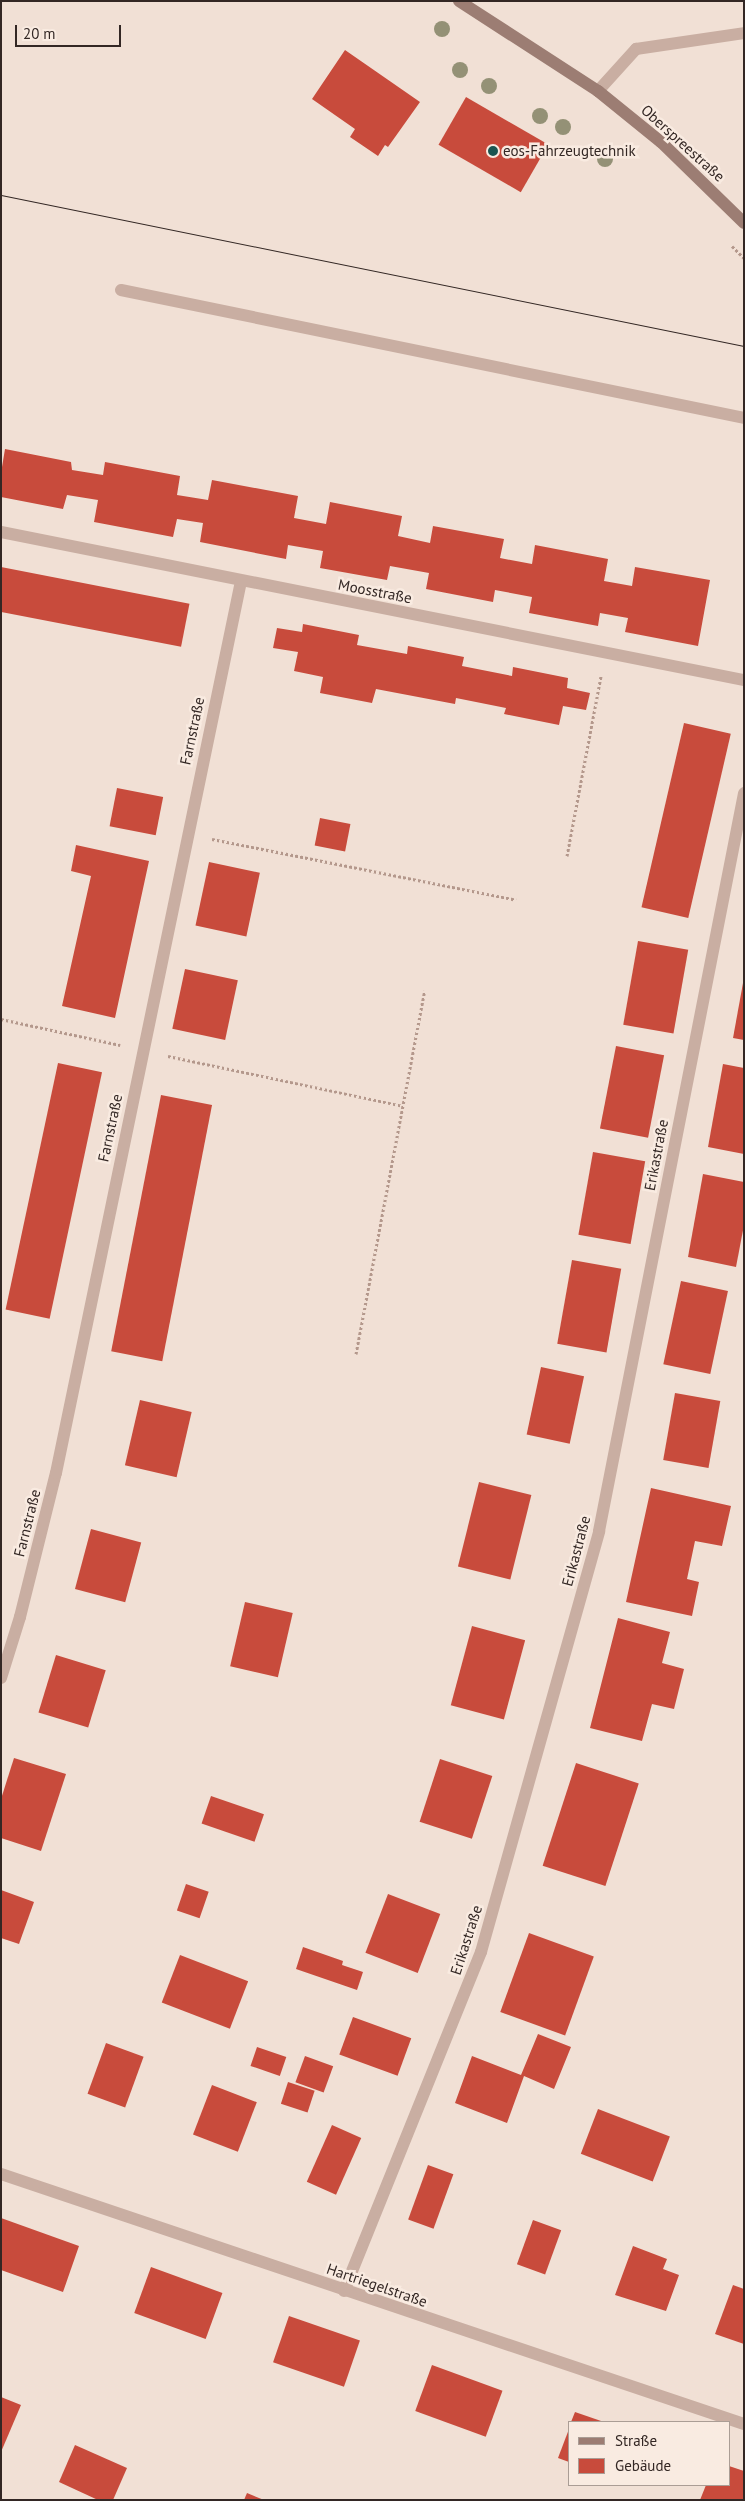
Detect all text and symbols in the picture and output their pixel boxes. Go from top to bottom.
scale bar [18,15,124,47]
text: 20 m [23,24,56,43]
street label: Oberspreestraße [638,101,728,185]
place label: eos-Fahrzeugtechnik [503,142,636,160]
marker: eos-Fahrzeugtechnik [487,145,499,157]
street label: Moosstraße [337,575,413,607]
street label: Farnstraße [176,695,208,767]
street label: Farnstraße [94,1092,126,1164]
street label: Erikastraße [640,1118,672,1192]
street label: Farnstraße [10,1487,44,1559]
street label: Erikastraße [558,1514,594,1588]
street label: Erikastraße [446,1903,486,1977]
street label: Hartriegelstraße [324,2259,430,2311]
legend [568,2421,730,2486]
text: Straße [615,2431,657,2450]
text: Gebäude [615,2456,671,2475]

